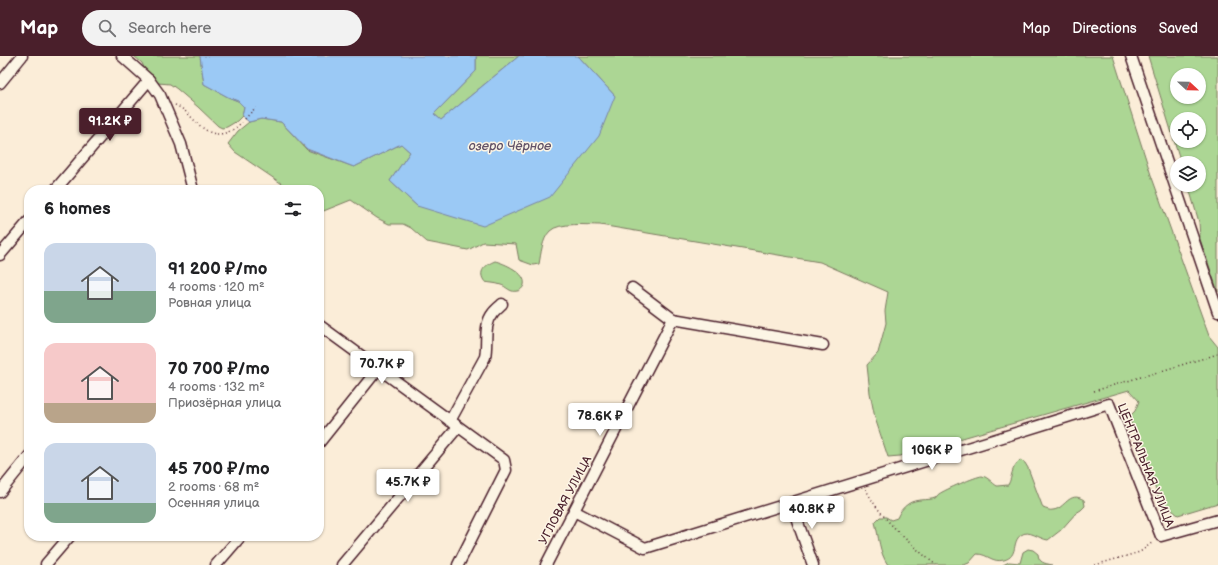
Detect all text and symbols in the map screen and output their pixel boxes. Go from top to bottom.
search box [82,10,362,46]
text: Map [20,17,58,40]
icon: search [96,17,118,39]
text: Search here [128,19,211,38]
text: Map [1022,20,1050,37]
text: Directions [1072,20,1137,37]
text: Saved [1159,20,1198,37]
north arrow [1170,68,1206,104]
map controls [1170,68,1206,192]
pin: 91.2K ₽ [73,108,147,142]
button: locate [1170,112,1206,148]
text: 91.2K ₽ [88,113,132,129]
water label: озеро Чёрное [469,138,552,154]
button: layers [1170,156,1206,192]
icon: filters [282,198,304,220]
text: 6 homes [44,199,111,219]
icon: home [76,259,124,307]
text: 91 200 ₽/mo [168,259,267,279]
text: 4 rooms · 120 m² [168,279,265,295]
text: Ровная улица [168,295,252,311]
pin: 70.7K ₽ [345,351,419,385]
text: 70.7K ₽ [359,356,405,372]
icon: home [76,359,124,407]
text: 70 700 ₽/mo [168,359,270,379]
text: 4 rooms · 132 m² [168,379,265,395]
text: Приозёрная улица [168,395,281,411]
street label: ЦЕНТРАЛЬНАЯ УЛИЦА [1114,401,1177,530]
pin: 78.6K ₽ [563,403,637,437]
text: 78.6K ₽ [577,408,623,424]
pin: 106K ₽ [899,437,965,471]
text: 106K ₽ [911,442,953,458]
street label: УГЛОВАЯ УЛИЦА [536,453,595,547]
icon: home [76,459,124,507]
text: 45 700 ₽/mo [168,459,270,479]
pin: 45.7K ₽ [371,469,445,503]
text: 45.7K ₽ [385,474,431,490]
text: 2 rooms · 68 m² [168,479,259,495]
text: Осенняя улица [168,495,260,511]
pin: 40.8K ₽ [775,496,849,530]
text: 40.8K ₽ [789,501,835,517]

